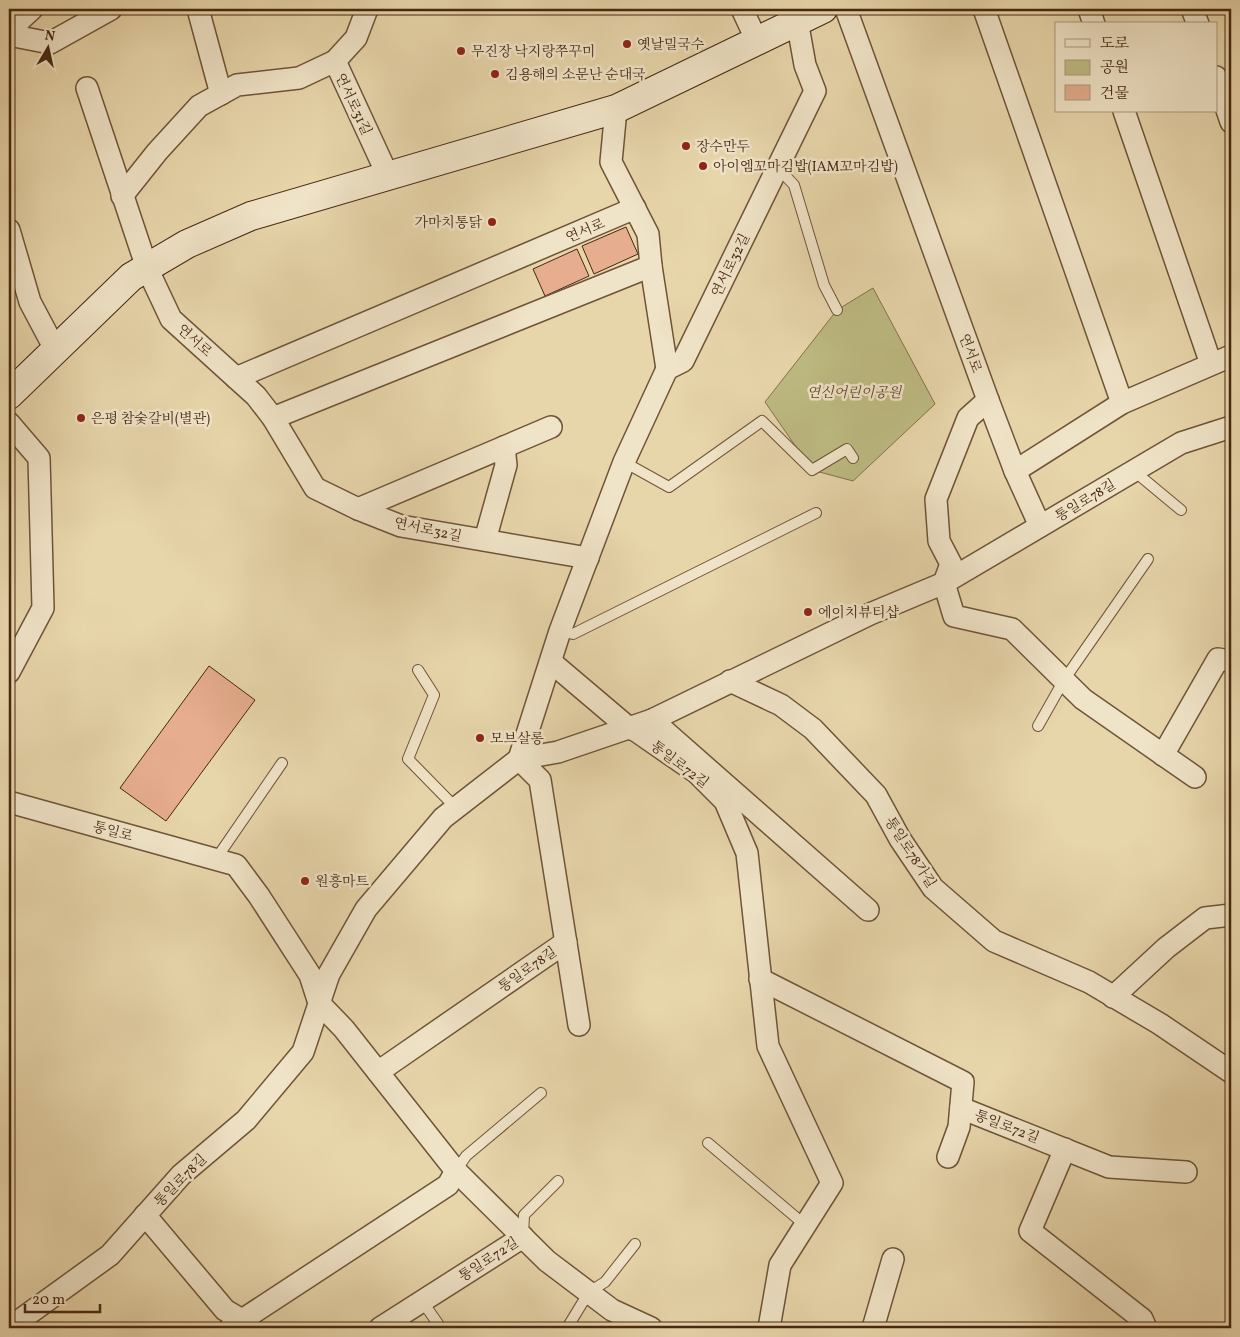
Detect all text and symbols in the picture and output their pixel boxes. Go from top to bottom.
north arrow [22,22,72,72]
legend [1055,22,1218,112]
text: N [43,26,56,47]
text: 도로 [1100,34,1129,55]
place label: 옛날밀국수 [637,36,705,55]
marker: 옛날밀국수 [621,38,633,50]
place label: 무진장 낙지랑쭈꾸미 [471,43,596,62]
marker: 무진장 낙지랑쭈꾸미 [455,45,467,57]
text: 공원 [1100,58,1129,79]
place label: 김용해의 소문난 순대국 [505,66,646,85]
marker: 김용해의 소문난 순대국 [489,68,501,80]
street label: 연서로31길 [330,70,375,139]
text: 건물 [1100,84,1129,105]
place label: 장수만두 [696,138,750,157]
marker: 장수만두 [680,140,692,152]
place label: 아이엠꼬마김밥(IAM꼬마김밥) [713,158,898,177]
marker: 아이엠꼬마김밥(IAM꼬마김밥) [697,160,709,172]
place label: 가마치통닭 [414,214,482,233]
street label: 연서로 [563,215,608,248]
marker: 가마치통닭 [486,216,498,228]
street label: 연서로32길 [708,231,755,301]
street label: 연서로 [173,320,216,362]
street label: 연서로 [954,331,986,376]
park label: 연신어린이공원 [807,384,903,403]
place label: 은평 참숯갈비(별관) [91,410,210,429]
marker: 은평 참숯갈비(별관) [75,412,87,424]
street label: 통일로78길 [1052,476,1120,527]
street label: 연서로32길 [392,514,463,547]
place label: 에이치뷰티샵 [818,604,900,623]
marker: 에이치뷰티샵 [802,606,814,618]
place label: 모브살롱 [490,730,545,749]
marker: 모브살롱 [474,732,486,744]
street label: 통일로72길 [646,737,712,793]
street label: 통일로78가길 [880,814,940,892]
street label: 통일로 [91,818,135,847]
place label: 원흥마트 [315,873,370,892]
marker: 원흥마트 [299,875,311,887]
street label: 통일로78길 [495,943,561,997]
street label: 통일로72길 [971,1106,1042,1148]
street label: 통일로78길 [150,1150,212,1212]
street label: 통일로72길 [455,1234,523,1287]
scale bar [25,1282,100,1314]
text: 20 m [32,1290,65,1311]

